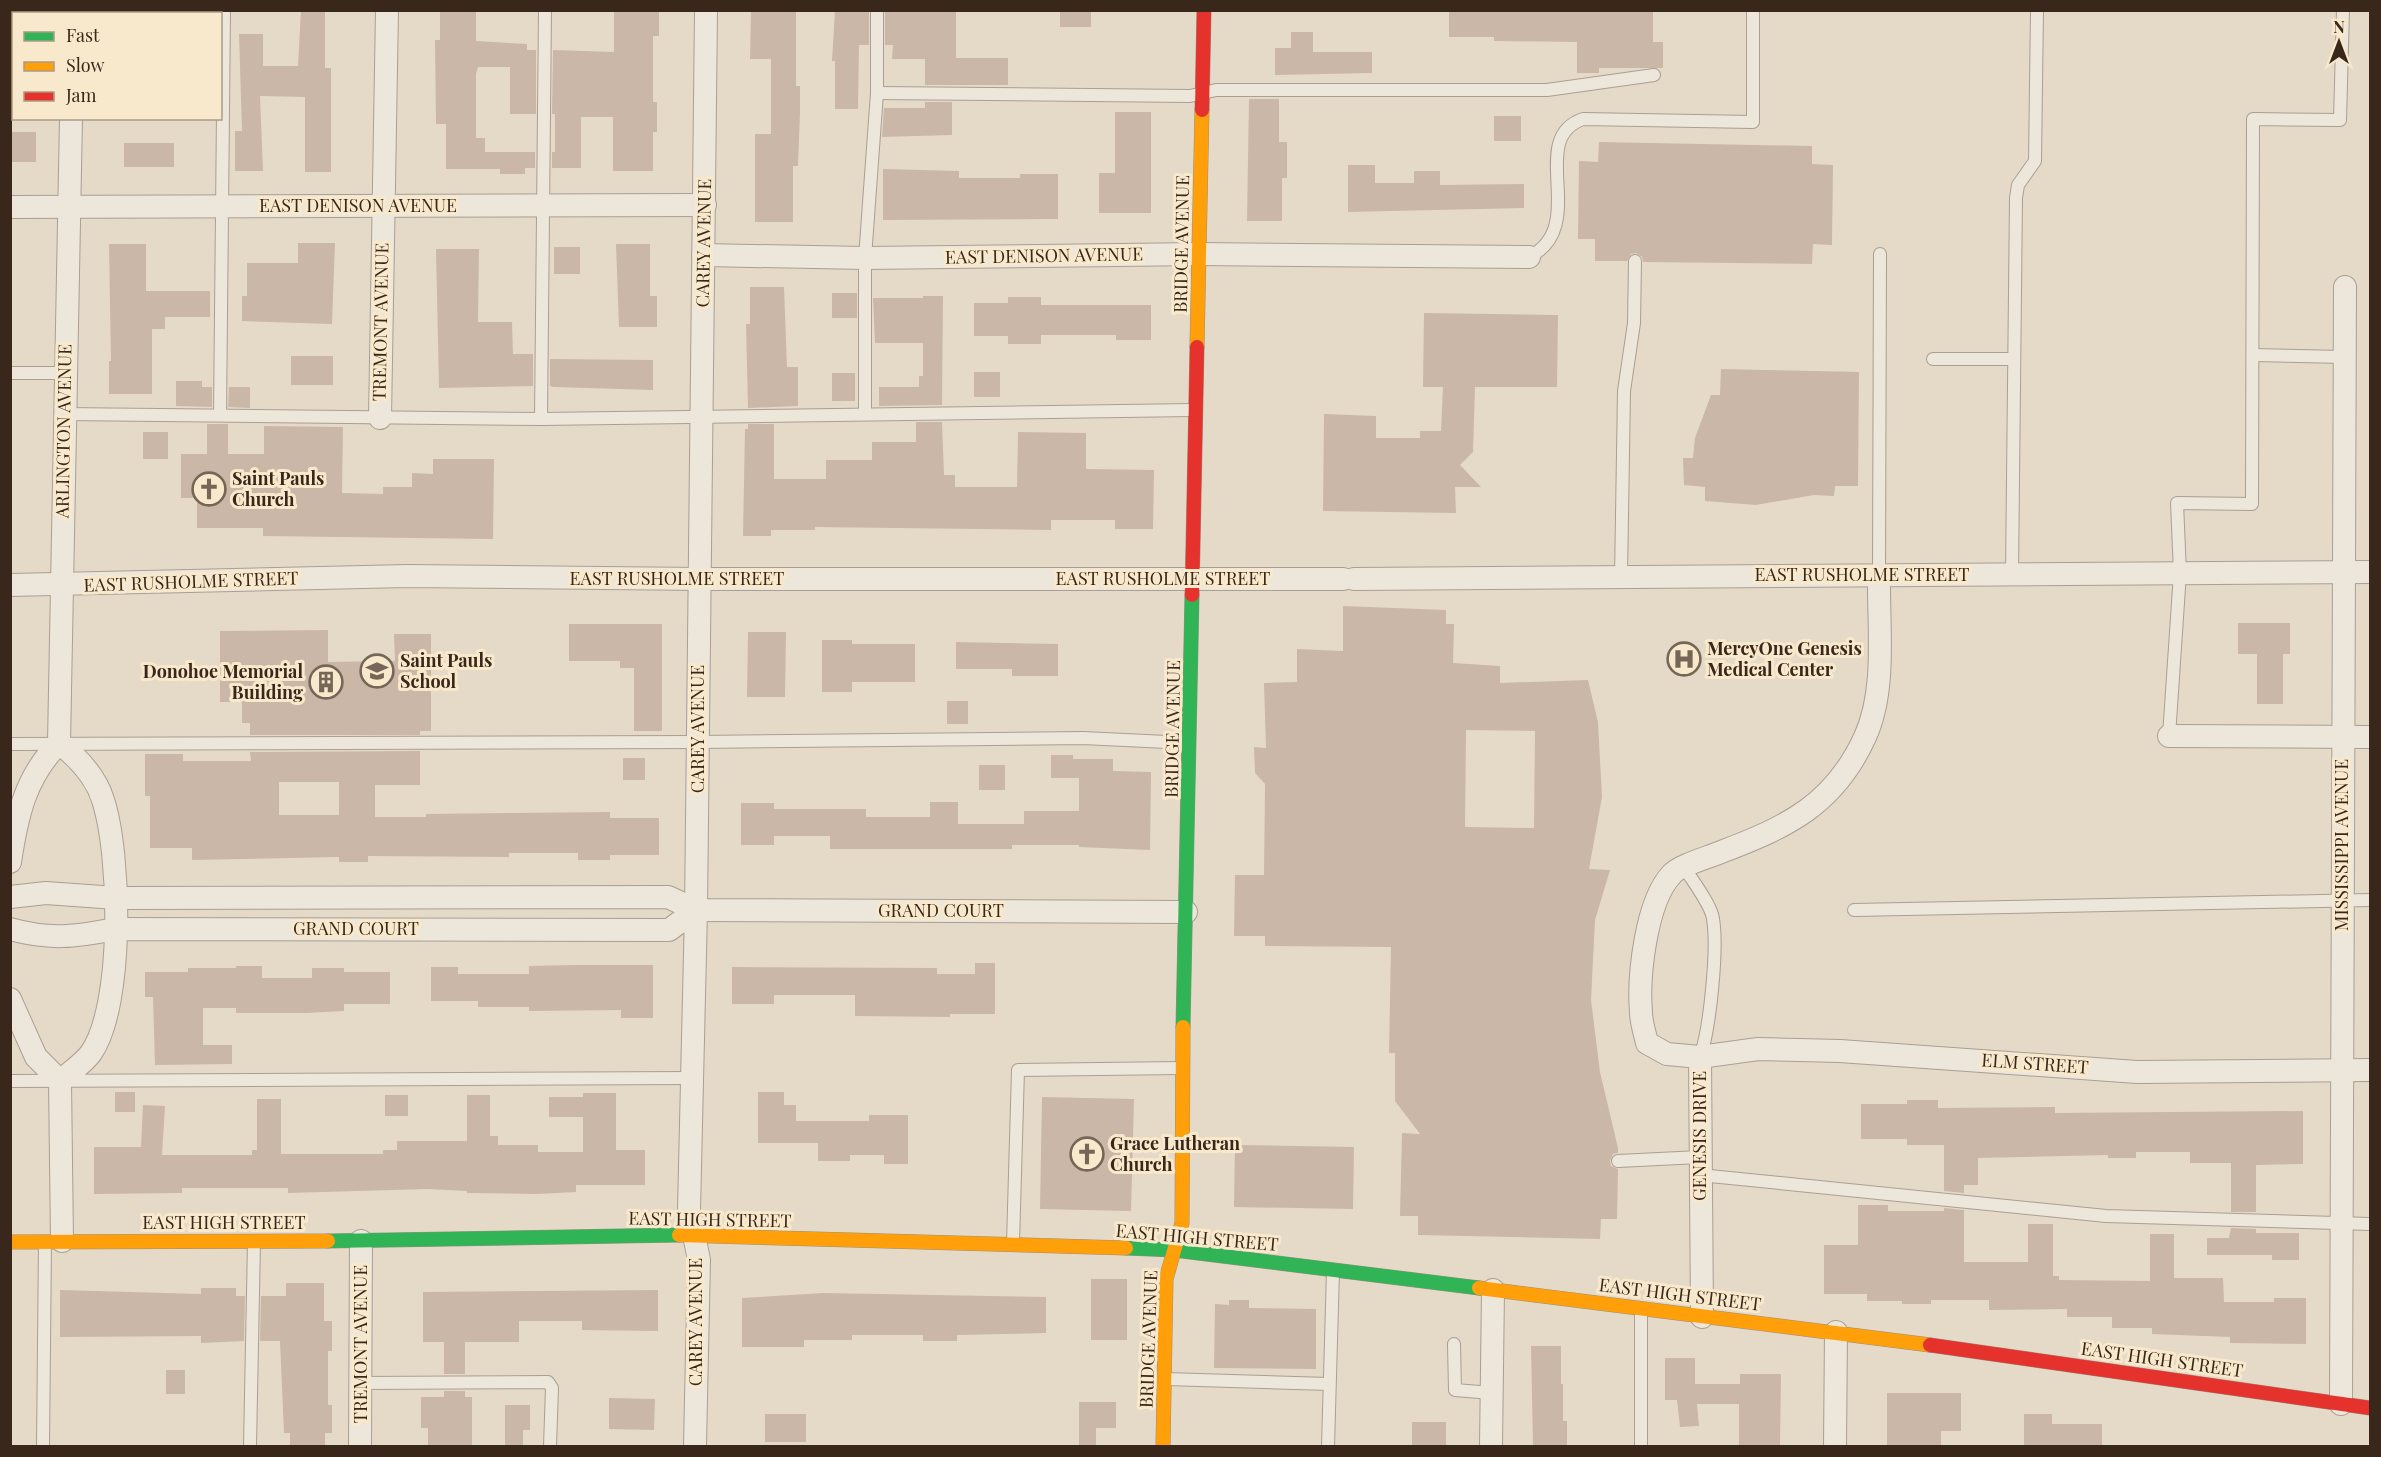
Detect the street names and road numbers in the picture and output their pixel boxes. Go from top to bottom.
street label: BRIDGE AVENUE [1168,175,1194,313]
street label: CAREY AVENUE [690,178,716,307]
street label: EAST DENISON AVENUE [259,193,457,217]
street label: EAST DENISON AVENUE [945,241,1143,269]
street label: TREMONT AVENUE [367,242,393,401]
street label: ARLINGTON AVENUE [49,344,77,519]
street label: EAST RUSHOLME STREET [1755,562,1969,586]
street label: EAST RUSHOLME STREET [83,565,299,597]
street label: EAST RUSHOLME STREET [570,566,784,590]
street label: EAST RUSHOLME STREET [1056,566,1270,590]
street label: BRIDGE AVENUE [1159,660,1185,798]
street label: CAREY AVENUE [685,665,709,793]
street label: MISSISSIPPI AVENUE [2329,759,2353,931]
street label: GRAND COURT [878,898,1004,922]
street label: GRAND COURT [293,916,419,940]
street label: ELM STREET [1981,1047,2089,1079]
street label: GENESIS DRIVE [1687,1071,1711,1201]
street label: EAST HIGH STREET [628,1206,792,1232]
street label: EAST HIGH STREET [142,1210,306,1234]
street label: EAST HIGH STREET [1115,1218,1279,1256]
street label: CAREY AVENUE [683,1258,707,1386]
street label: TREMONT AVENUE [348,1265,372,1423]
street label: BRIDGE AVENUE [1134,1270,1162,1408]
street label: EAST HIGH STREET [1598,1272,1763,1316]
street label: EAST HIGH STREET [2080,1336,2245,1382]

